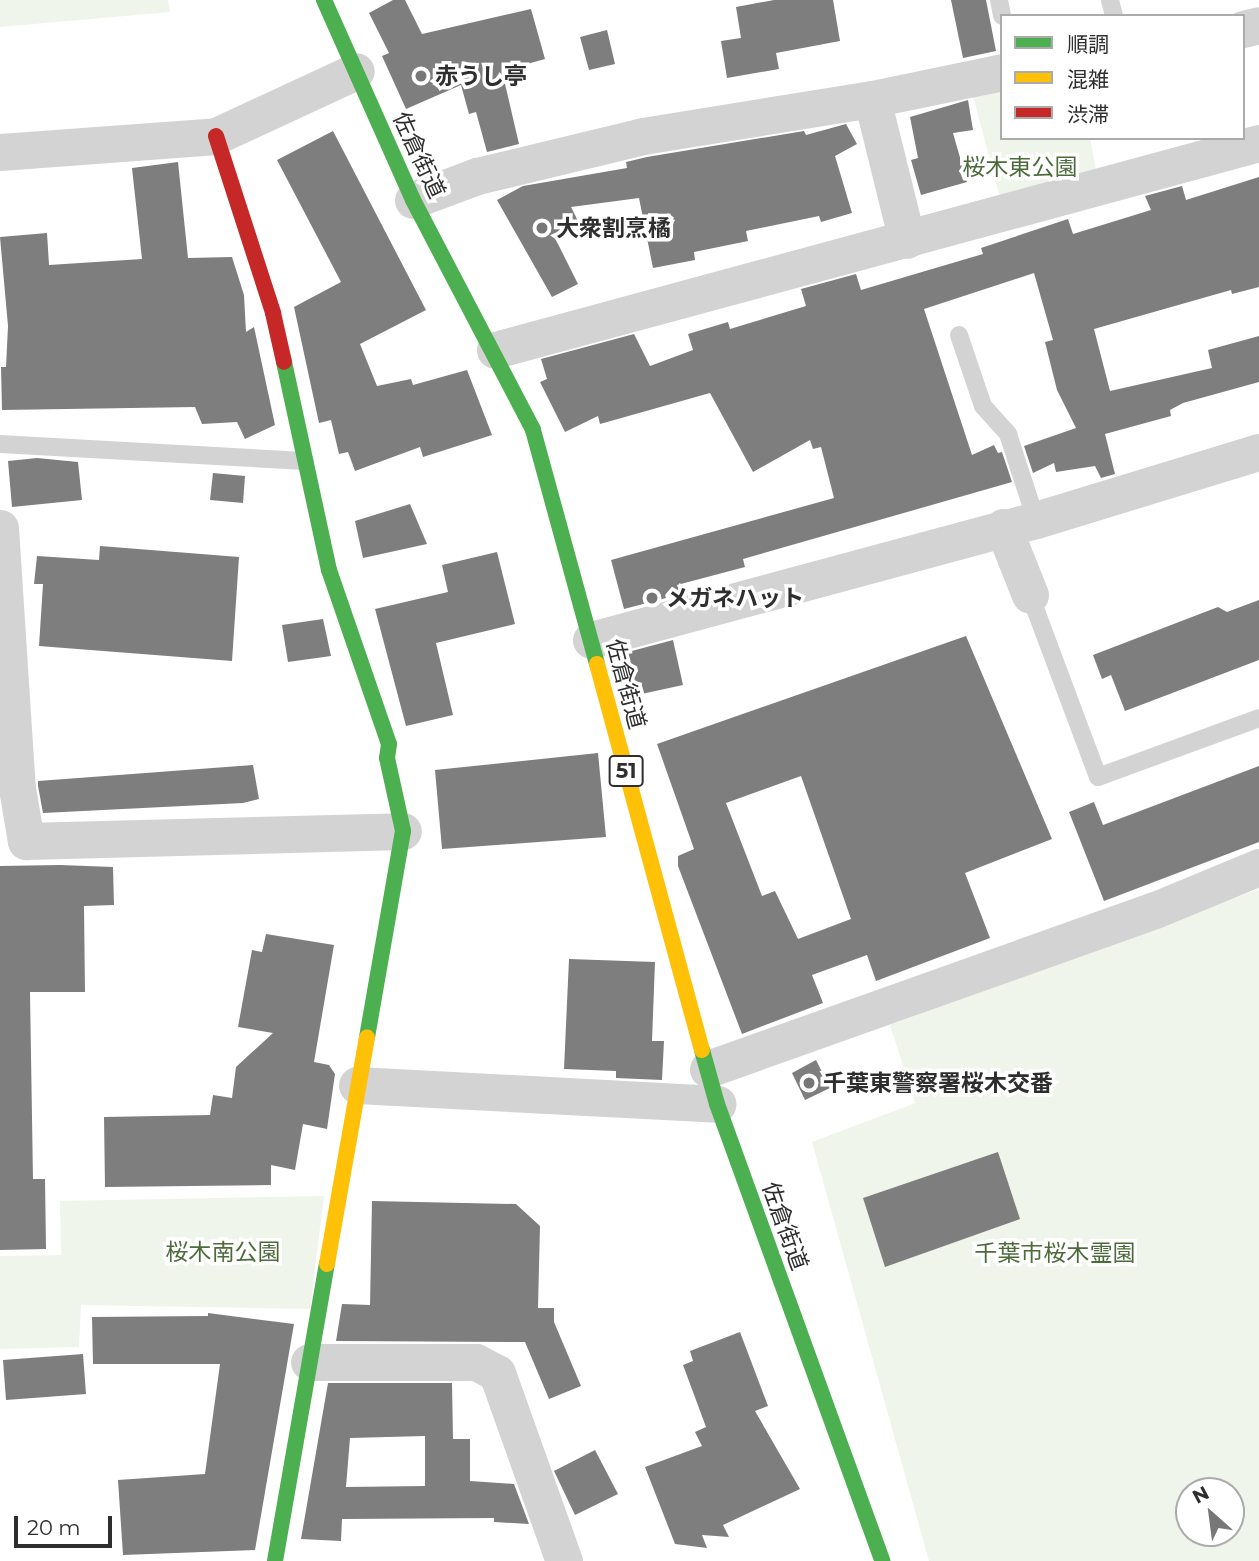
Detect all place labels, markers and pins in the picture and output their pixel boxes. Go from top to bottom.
place label: 赤うし亭 [435,62,527,90]
marker: 赤うし亭 [413,68,429,84]
place label: 大衆割烹橘 [556,214,671,242]
marker: 大衆割烹橘 [534,220,550,236]
place label: メガネハット [666,584,804,612]
marker: メガネハット [644,590,660,606]
place label: 千葉東警察署桜木交番 [823,1069,1053,1097]
marker: 千葉東警察署桜木交番 [801,1075,817,1091]

